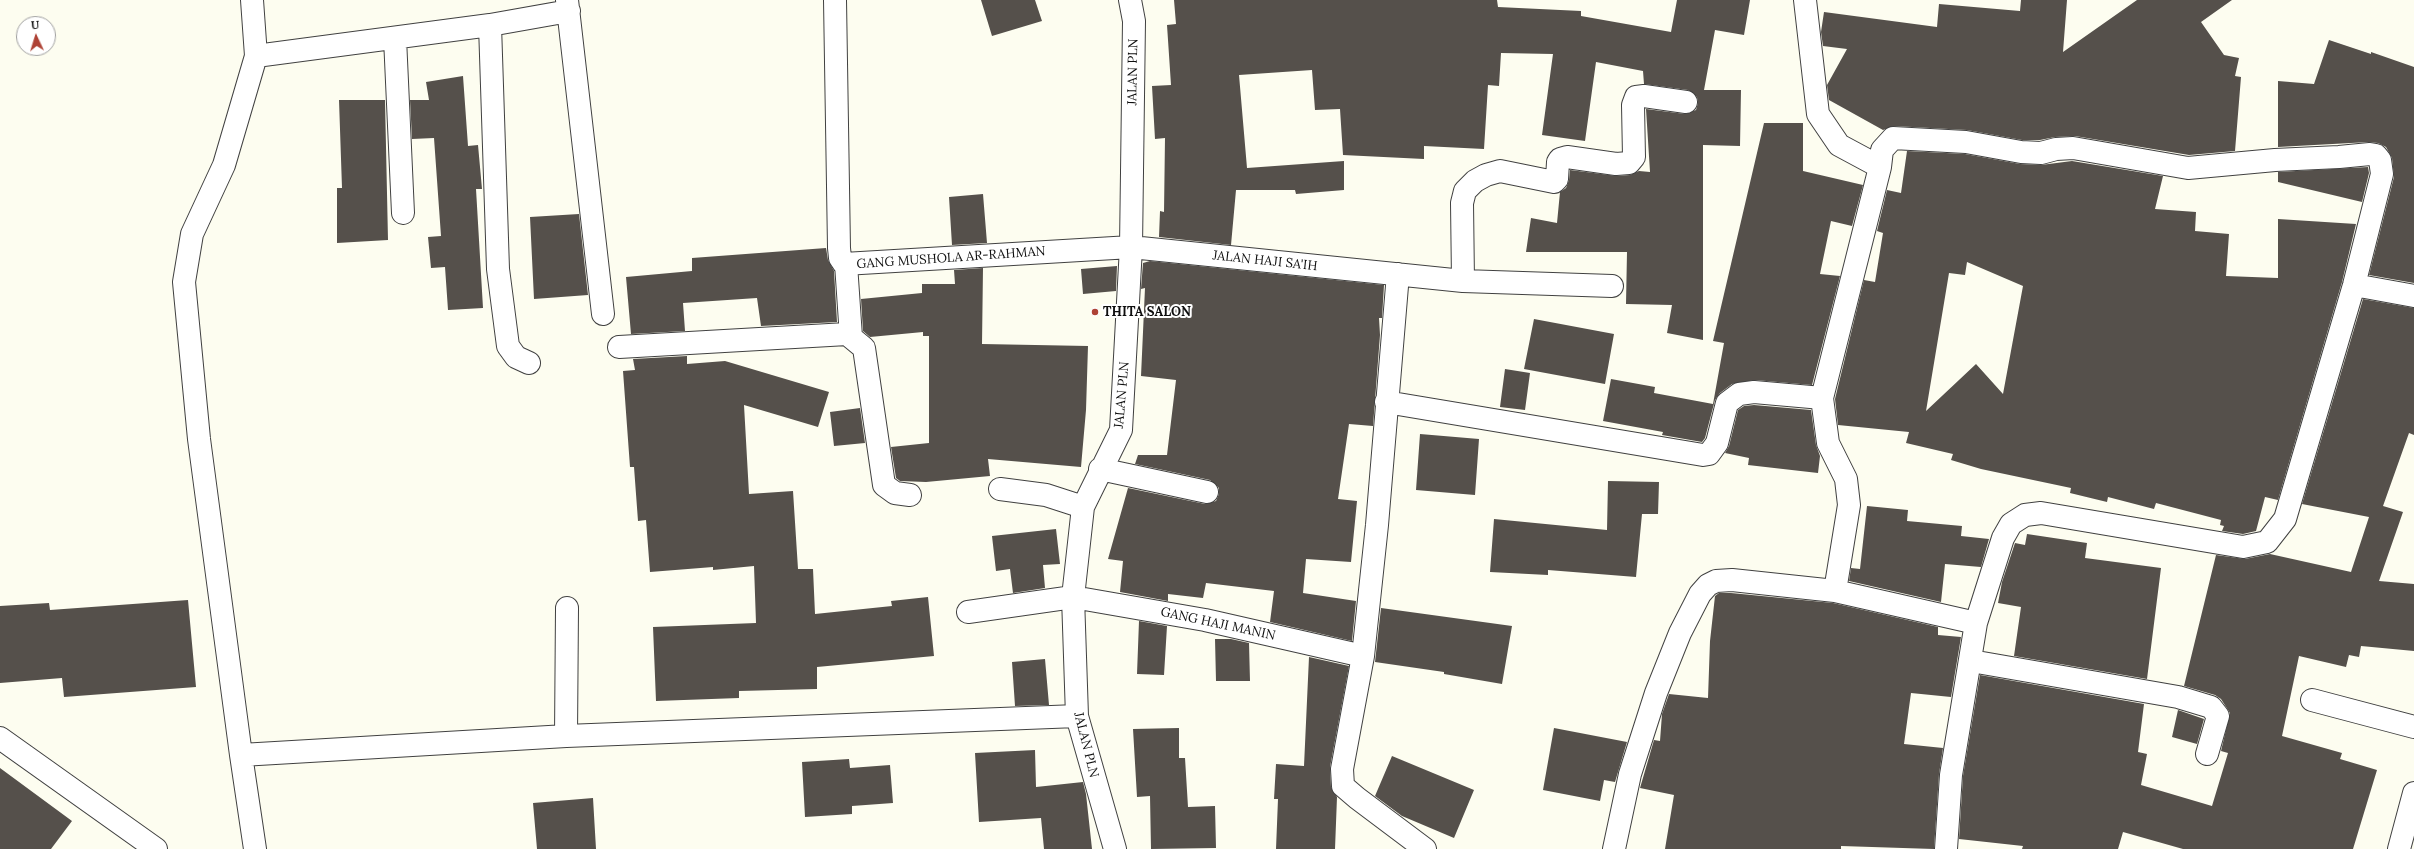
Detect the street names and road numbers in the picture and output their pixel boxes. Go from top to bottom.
street label: JALAN PLN [1125,38,1141,106]
street label: GANG MUSHOLA AR-RAHMAN [856,244,1046,272]
street label: JALAN HAJI SA'IH [1212,248,1318,274]
street label: JALAN PLN [1111,361,1133,429]
street label: GANG HAJI MANIN [1159,604,1277,644]
street label: JALAN PLN [1070,711,1102,779]

